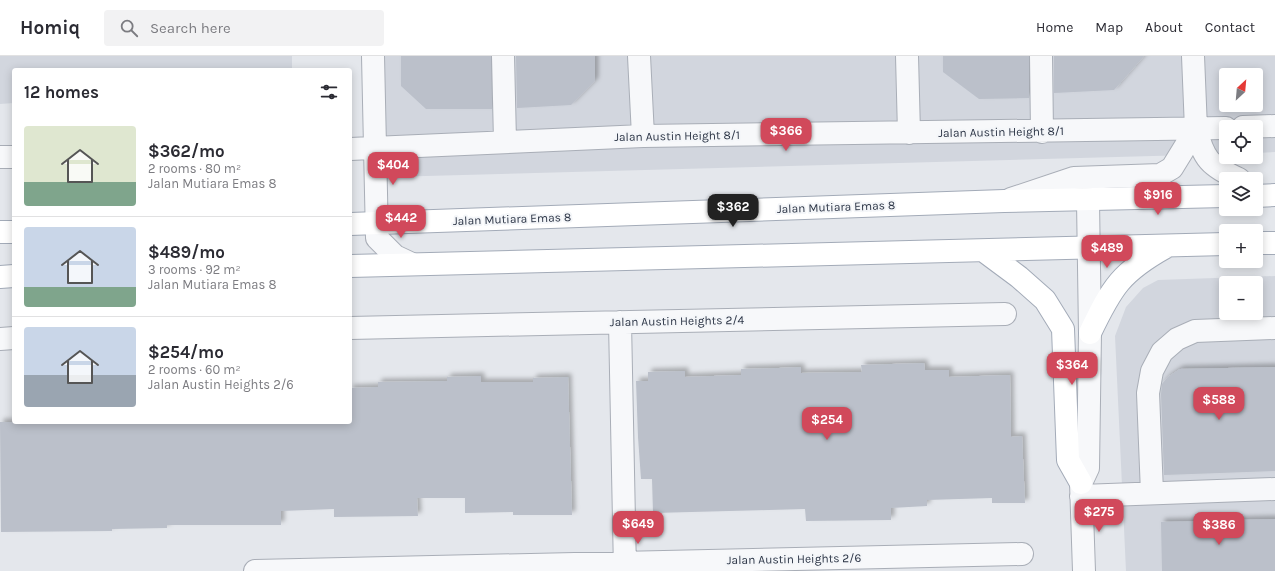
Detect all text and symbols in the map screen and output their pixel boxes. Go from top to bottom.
search box [104,10,384,46]
text: Homiq [20,17,80,39]
icon: search [118,17,140,39]
text: Search here [150,19,231,37]
text: Home [1036,19,1073,36]
text: Map [1095,19,1123,36]
text: About [1145,19,1183,36]
text: Contact [1205,19,1255,36]
north arrow [1219,68,1263,112]
map controls [1219,68,1263,320]
icon: filters [318,81,340,103]
text: 12 homes [24,82,99,102]
pin: $366 [762,118,810,152]
button: locate [1219,120,1263,164]
text: $366 [770,123,802,138]
street label: Jalan Austin Height 8/1 [938,124,1064,140]
street label: Jalan Austin Height 8/1 [614,128,740,144]
text: $362/mo [148,141,225,161]
icon: home [56,142,104,190]
pin: $404 [369,152,417,186]
text: $404 [377,157,409,172]
text: 2 rooms · 80 m² [148,161,241,176]
button: layers [1219,172,1263,216]
text: Jalan Mutiara Emas 8 [148,176,276,191]
pin: $916 [1134,182,1182,216]
text: $916 [1143,187,1173,202]
pin: $362 [709,194,757,228]
street label: Jalan Mutiara Emas 8 [777,198,895,216]
text: $362 [717,199,749,214]
pin: $442 [377,205,425,239]
text: $442 [385,210,417,225]
street label: Jalan Mutiara Emas 8 [453,210,571,228]
button: + [1219,224,1263,268]
pin: $489 [1083,235,1131,269]
text: $489 [1090,240,1124,255]
text: $489/mo [148,242,225,262]
icon: home [56,243,104,291]
text: 3 rooms · 92 m² [148,262,241,277]
button: − [1219,276,1263,320]
text: Jalan Mutiara Emas 8 [148,277,276,292]
street label: Jalan Austin Heights 2/4 [610,313,745,329]
text: $254/mo [148,342,224,362]
icon: home [56,343,104,391]
pin: $364 [1048,352,1096,386]
text: $364 [1056,357,1088,372]
text: 2 rooms · 60 m² [148,362,241,377]
text: Jalan Austin Heights 2/6 [148,377,294,392]
pin: $588 [1195,387,1243,421]
text: $588 [1202,392,1236,407]
pin: $254 [803,407,851,441]
text: $254 [811,412,843,427]
pin: $275 [1075,499,1123,533]
text: $275 [1084,504,1114,519]
pin: $649 [614,511,662,545]
pin: $386 [1195,512,1243,546]
text: $649 [622,516,654,531]
text: $386 [1202,517,1236,532]
street label: Jalan Austin Heights 2/6 [727,551,862,567]

